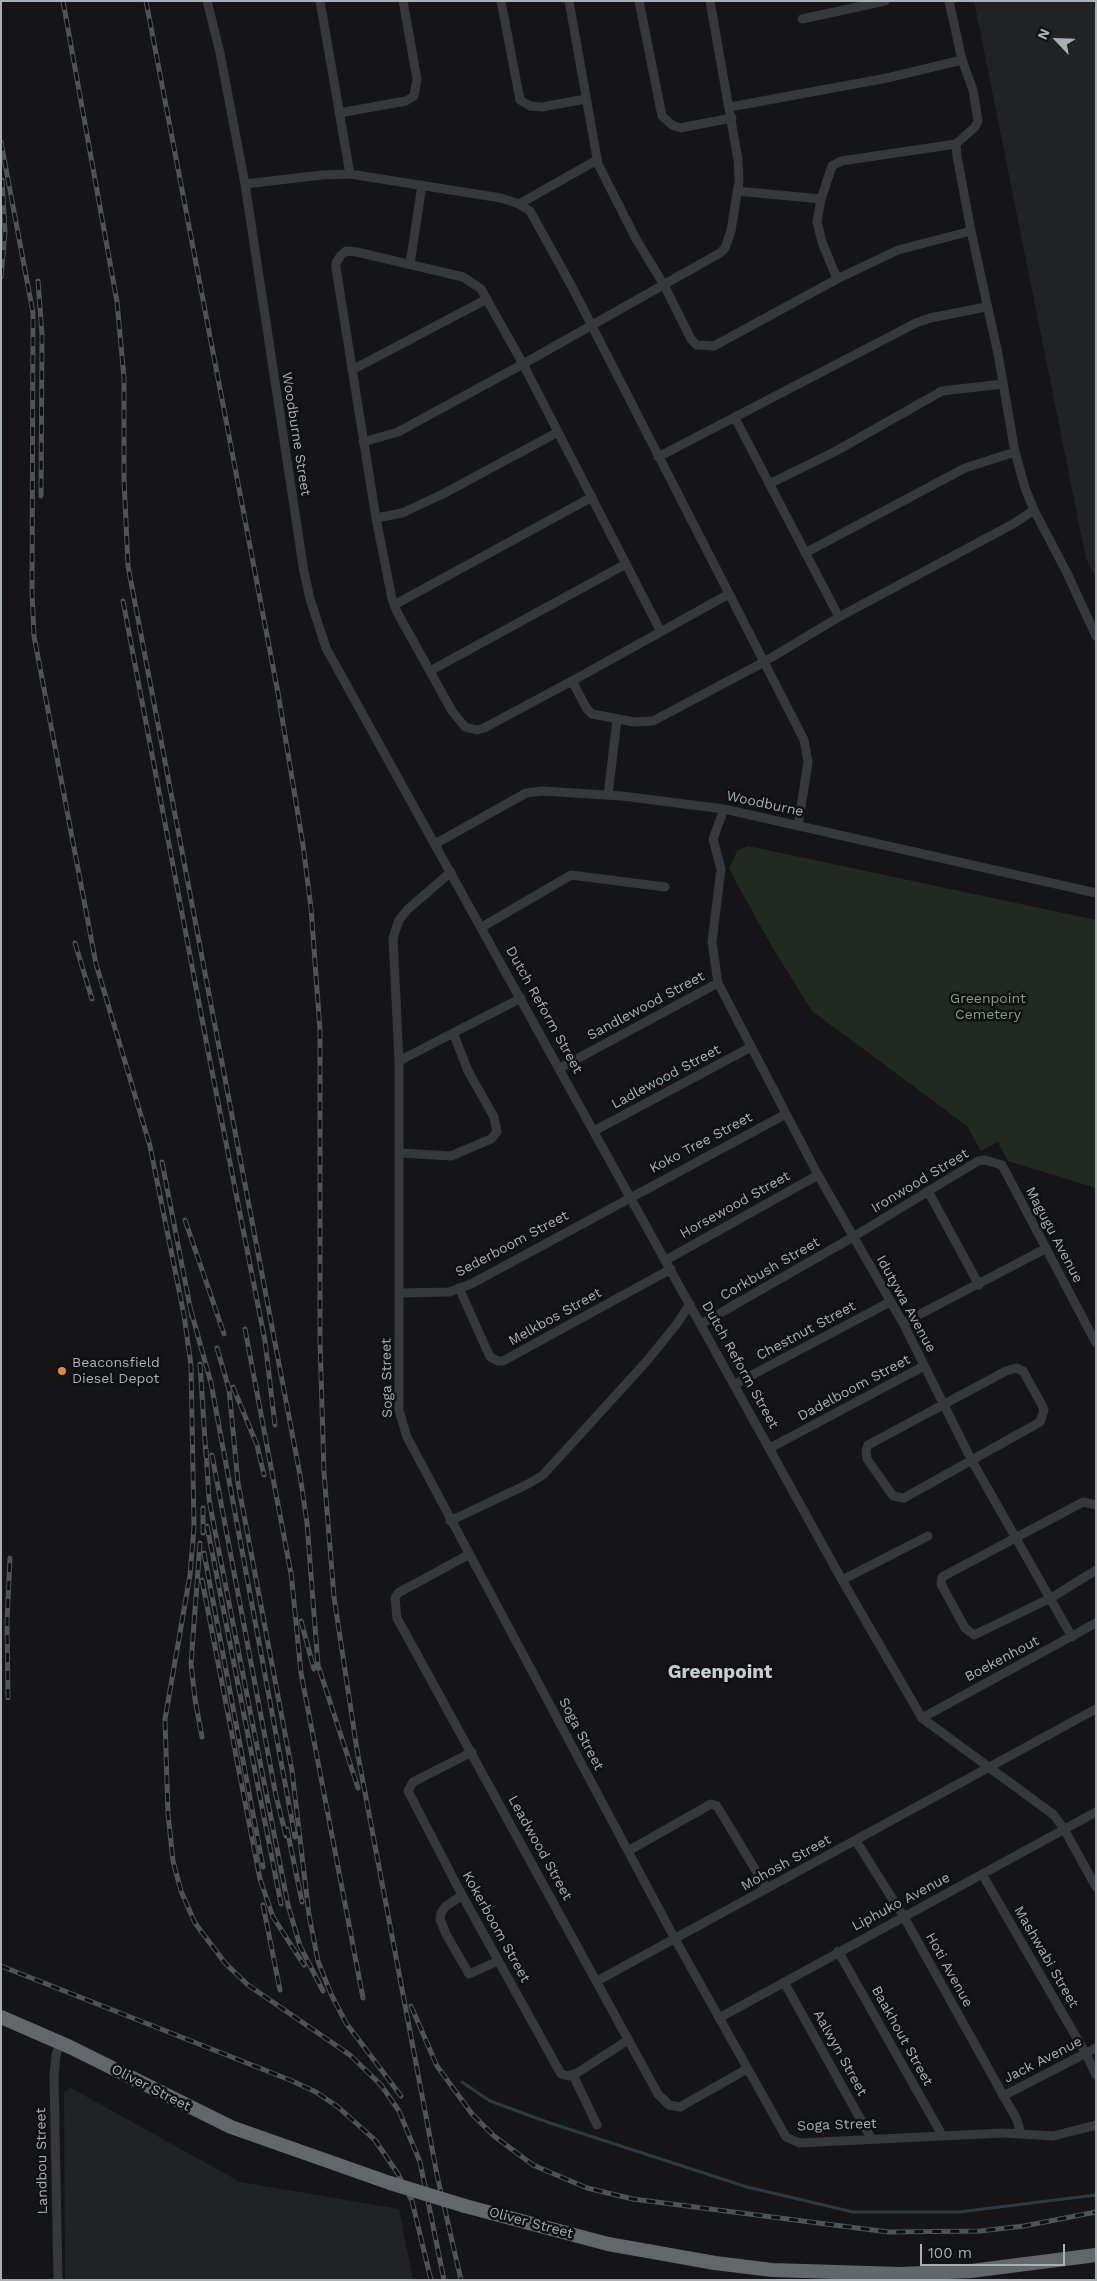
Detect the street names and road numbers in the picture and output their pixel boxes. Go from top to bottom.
street label: Woodburne Street [278,371,314,497]
street label: Woodburne [725,788,805,820]
street label: Dutch Reform Street [502,944,586,1076]
street label: Sandlewood Street [585,968,707,1044]
street label: Ladlewood Street [609,1041,723,1113]
street label: Koko Tree Street [647,1109,755,1177]
street label: Ironwood Street [868,1145,972,1217]
street label: Horsewood Street [677,1168,793,1242]
street label: Magugu Avenue [1022,1184,1086,1286]
street label: Sederboom Street [453,1207,571,1281]
street label: Corkbush Street [717,1234,823,1304]
street label: Idutywa Avenue [872,1253,940,1355]
street label: Melkbos Street [506,1285,604,1349]
street label: Chestnut Street [754,1298,858,1364]
street label: Dutch Reform Street [698,1299,782,1431]
street label: Soga Street [378,1338,396,1418]
street label: Dadelboom Street [795,1351,913,1425]
street label: Boekenhout [962,1632,1042,1686]
street label: Soga Street [555,1695,607,1773]
street label: Leadwood Street [504,1793,576,1903]
street label: Mohosh Street [738,1831,834,1895]
street label: Kokerboom Street [459,1869,533,1985]
street label: Liphuko Avenue [849,1869,953,1935]
street label: Mashwabi Street [1010,1903,1082,2011]
street label: Hoti Avenue [922,1930,976,2010]
street label: Baakhout Street [868,1983,936,2089]
street label: Aalwyn Street [809,2007,871,2099]
street label: Jack Avenue [1001,2033,1085,2087]
street label: Oliver Street [109,2061,193,2115]
street label: Landbou Street [33,2108,51,2214]
street label: Soga Street [797,2115,877,2135]
street label: Oliver Street [487,2204,575,2242]

